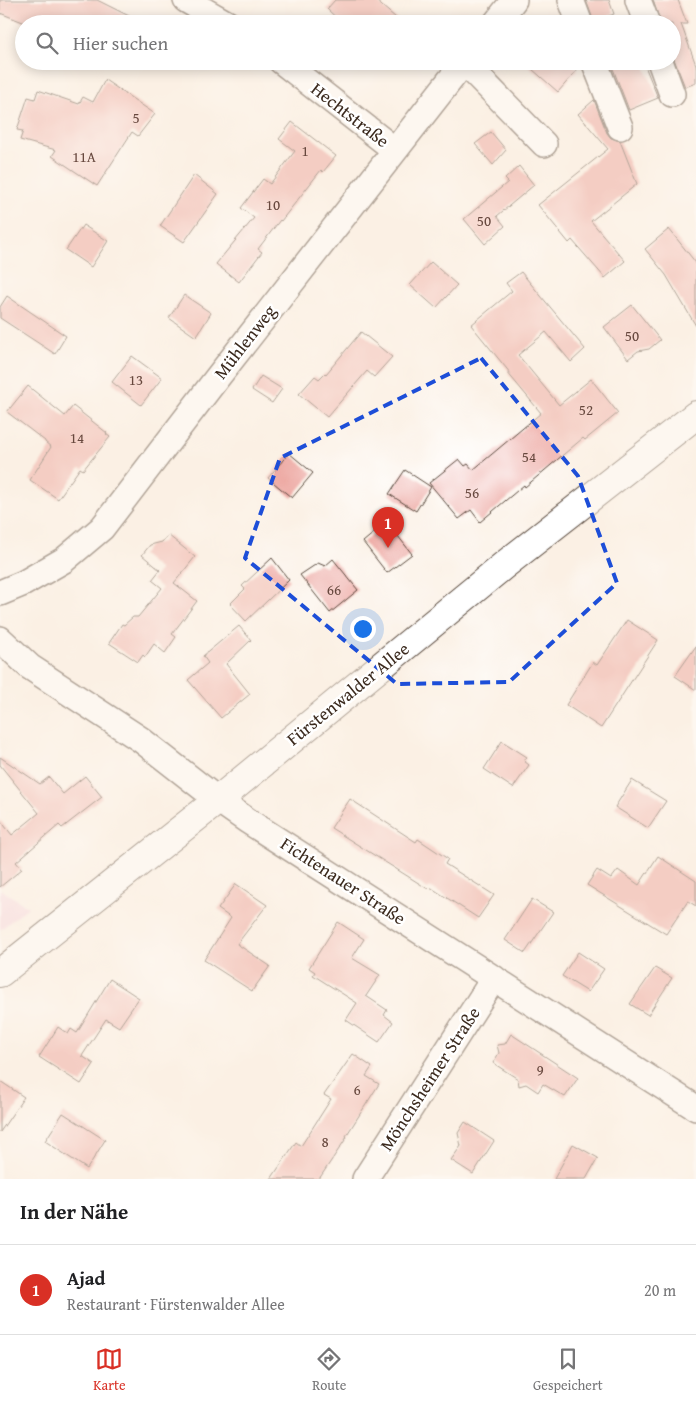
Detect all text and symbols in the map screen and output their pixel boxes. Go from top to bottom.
search box [15,15,681,70]
icon: search [33,29,61,57]
text: Hier suchen [73,29,168,57]
street label: Hechtstraße [305,75,395,154]
house number: 5 [132,107,140,128]
house number: 1 [301,140,309,161]
house number: 11A [72,146,96,167]
house number: 10 [266,194,280,215]
house number: 50 [477,210,491,231]
street label: Mühlenweg [207,299,282,385]
house number: 50 [625,325,639,346]
house number: 13 [129,369,143,390]
house number: 52 [579,399,593,420]
house number: 14 [70,427,84,448]
house number: 54 [522,446,536,467]
house number: 56 [465,482,479,503]
pin: 1 [372,507,404,548]
house number: 66 [327,579,341,600]
your location [350,616,376,642]
street label: Fürstenwalder Allee [280,635,415,752]
street label: Fichtenauer Straße [275,830,411,931]
street label: Mönchsheimer Straße [373,1001,486,1156]
house number: 9 [536,1059,544,1080]
house number: 6 [353,1079,361,1100]
house number: 8 [321,1131,329,1152]
text: In der Nähe [20,1196,128,1227]
text: Ajad [67,1264,105,1292]
text: 1 [32,1278,40,1302]
text: 20 m [644,1278,676,1302]
text: Restaurant · Fürstenwalder Allee [67,1292,285,1316]
tab: Karte [93,1345,126,1395]
tab: Route [312,1345,346,1395]
tab: Gespeichert [533,1345,603,1395]

